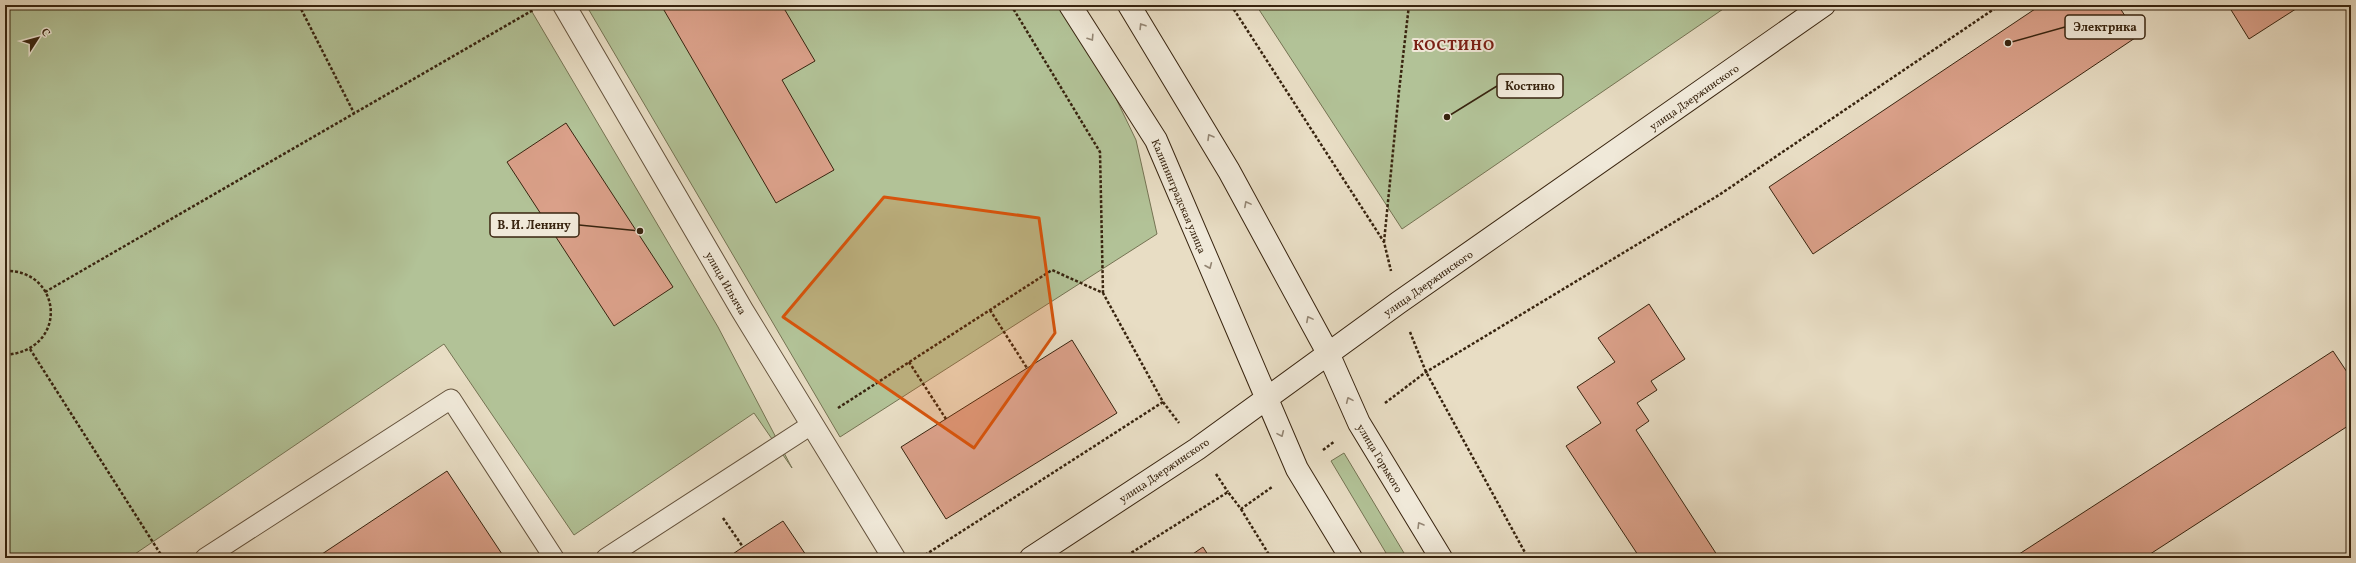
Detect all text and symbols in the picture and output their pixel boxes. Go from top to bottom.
callout: Электрика [2065,15,2145,39]
north arrow [18,18,58,58]
text: Электрика [2073,20,2137,36]
one-way arrow [1140,23,1147,30]
text: С [37,26,53,40]
one-way arrow [1086,34,1093,41]
district label: КОСТИНО [1413,36,1495,57]
street label: улица Дзержинского [1647,62,1743,135]
callout: Костино [1497,74,1563,98]
text: Костино [1505,79,1555,95]
one-way arrow [1207,134,1214,141]
street label: Калининградская улица [1147,137,1209,257]
one-way arrow [1245,201,1252,209]
callout: В. И. Ленину [490,213,579,237]
text: В. И. Ленину [497,218,571,234]
street label: улица Дзержинского [1381,248,1477,321]
street label: улица Ильича [701,249,749,318]
one-way arrow [1205,263,1213,270]
one-way arrow [1307,316,1314,323]
one-way arrow [1346,396,1354,404]
street label: улица Горького [1352,422,1405,496]
one-way arrow [1277,430,1285,437]
street label: улица Дзержинского [1117,435,1213,507]
one-way arrow [1418,522,1425,529]

